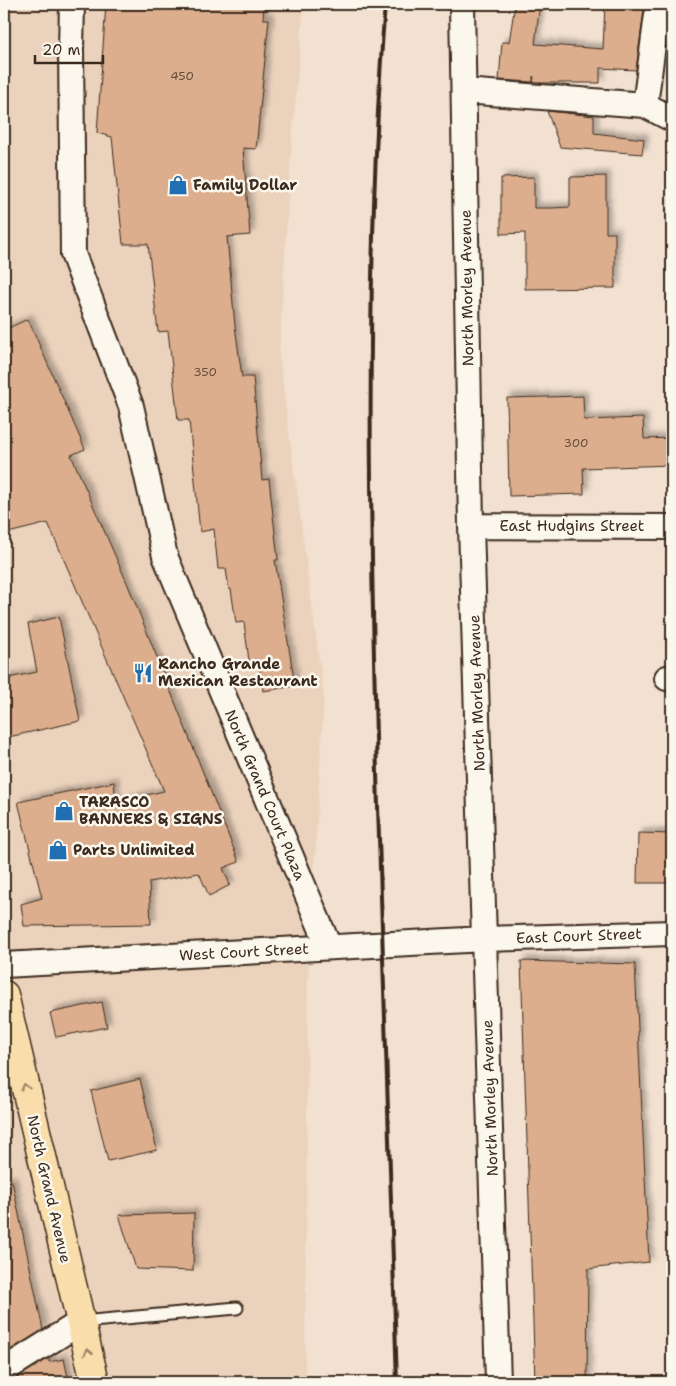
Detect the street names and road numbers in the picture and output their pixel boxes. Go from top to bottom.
street label: North Morley Avenue [456,209,478,367]
street label: East Hudgins Street [500,516,644,536]
street label: North Morley Avenue [464,614,490,772]
street label: North Grand Court Plaza [220,707,310,884]
street label: East Court Street [516,924,642,948]
street label: West Court Street [179,939,309,965]
street label: North Morley Avenue [477,1019,503,1177]
street label: North Grand Avenue [22,1113,76,1265]

